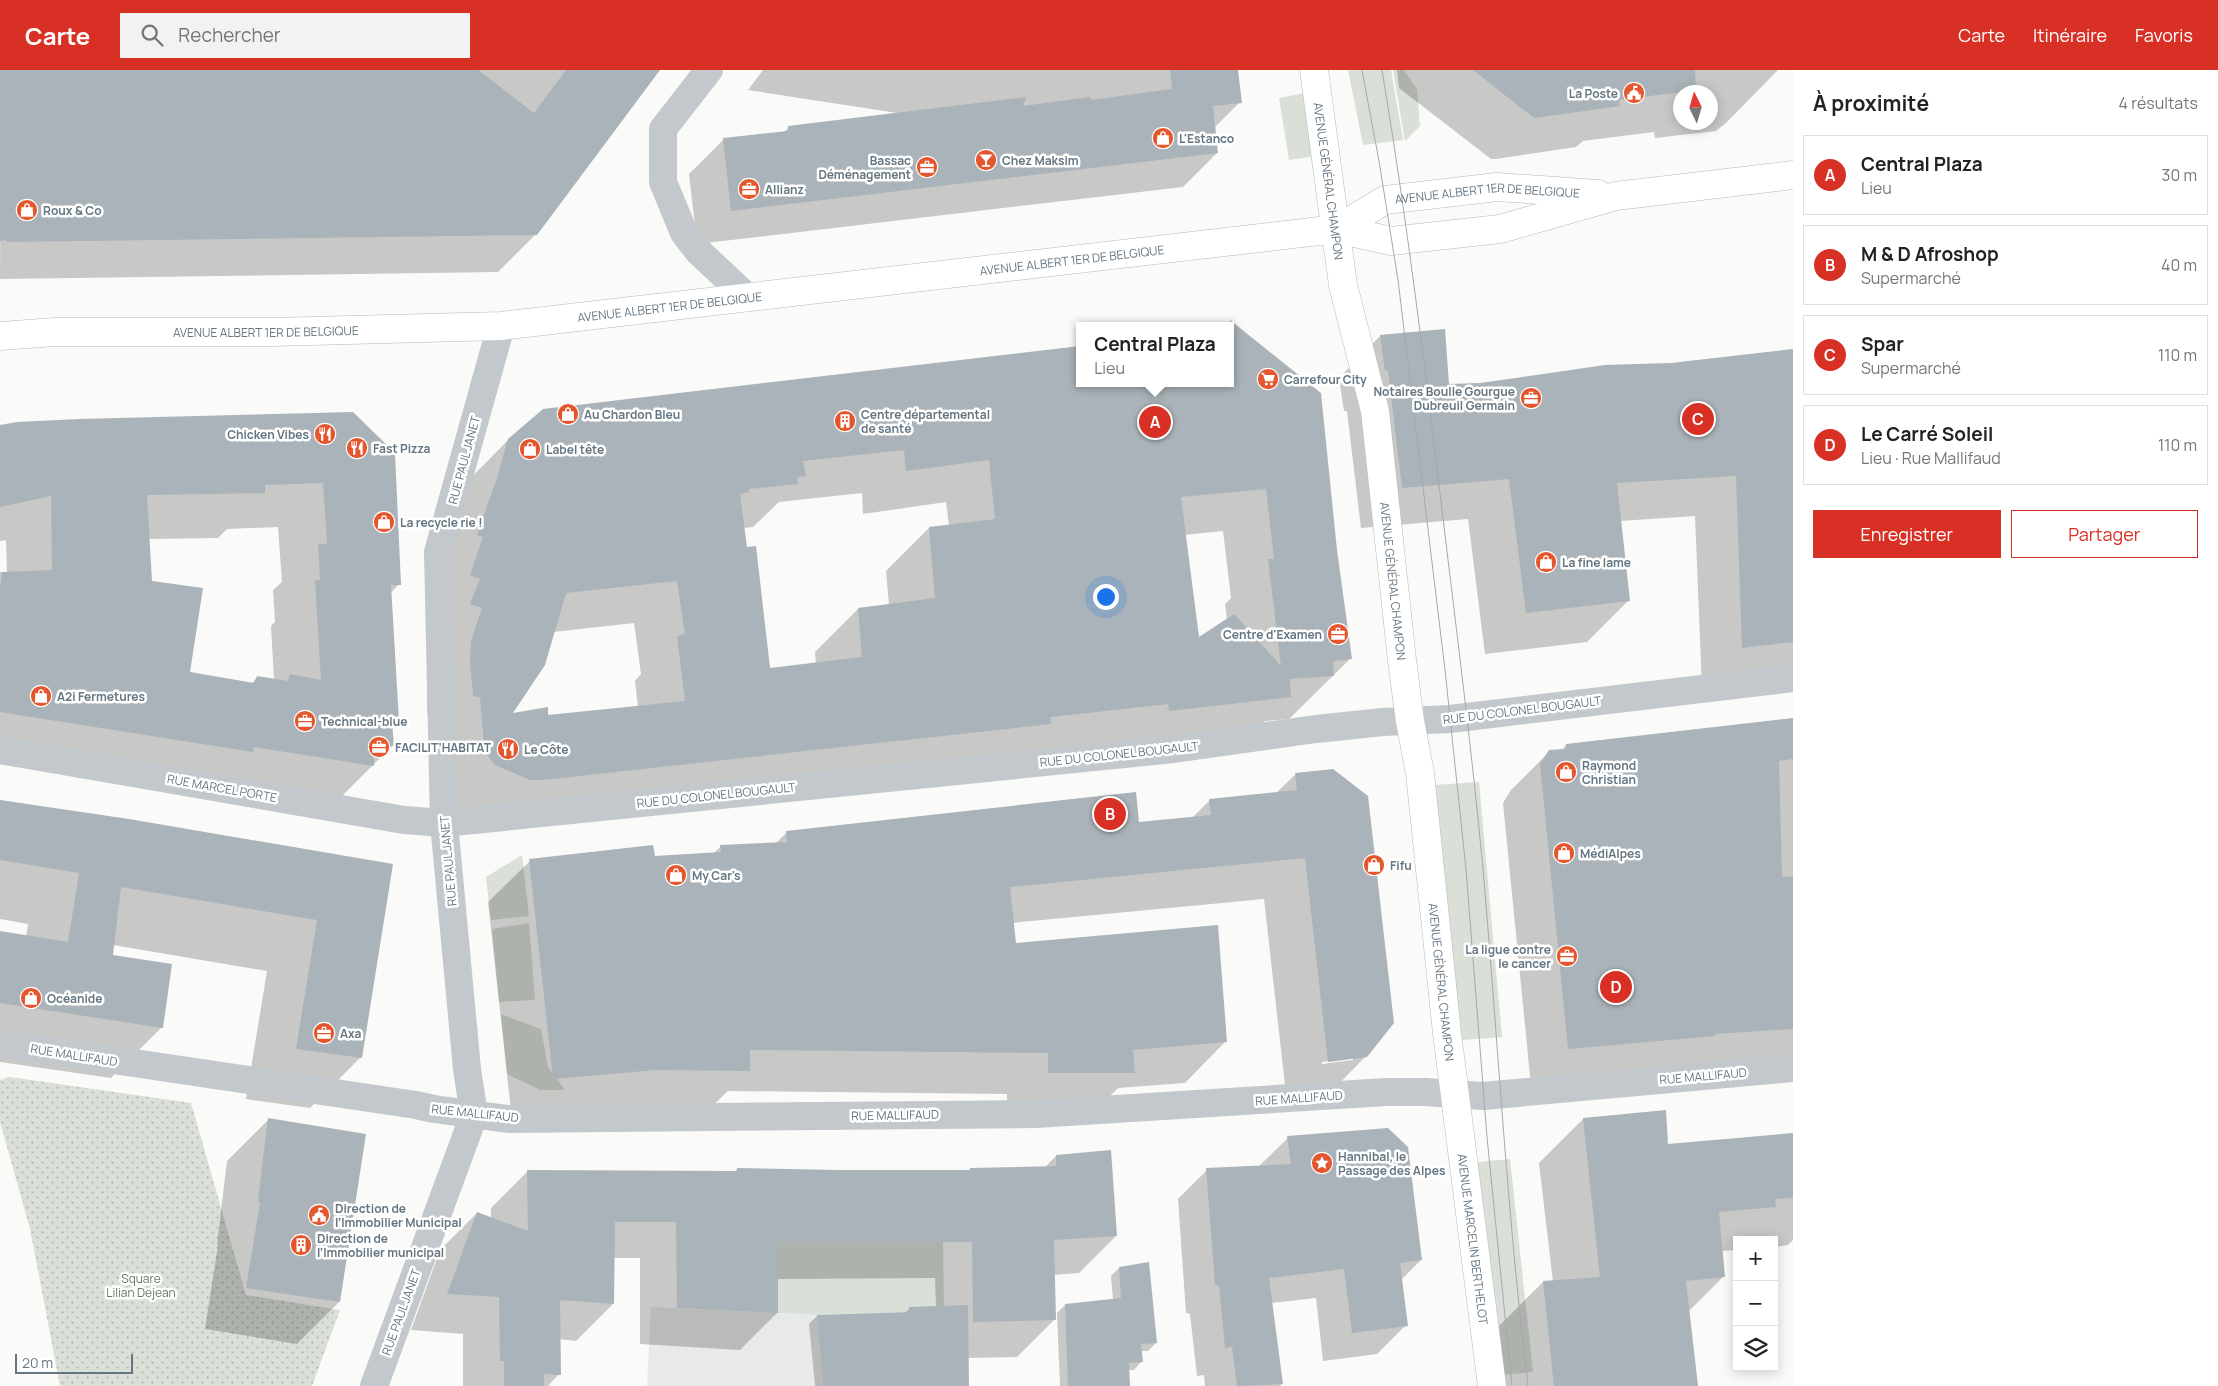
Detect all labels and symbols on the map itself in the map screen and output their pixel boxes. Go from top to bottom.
public building icon: La Poste [1622,81,1646,105]
place label: La Poste [1569,85,1618,102]
north arrow [1673,85,1718,130]
street label: AVENUE GÉNÉRAL CHAMPON [1310,101,1348,261]
shop icon: L'Estanco [1151,126,1175,150]
place label: L'Estanco [1179,130,1234,147]
bar icon: Chez Maksim [974,148,998,172]
place label: Bassac Déménagement [818,152,911,183]
place label: Chez Maksim [1002,152,1079,169]
office icon: Bassac Déménagement [915,155,939,179]
office icon: Allianz [737,177,761,201]
street label: AVENUE ALBERT 1ER DE BELGIQUE [1394,178,1581,207]
place label: Allianz [765,181,804,198]
shop icon: Roux & Co [15,198,39,222]
place label: Roux & Co [43,202,102,219]
street label: AVENUE ALBERT 1ER DE BELGIQUE [979,241,1165,279]
street label: AVENUE ALBERT 1ER DE BELGIQUE [576,287,763,326]
street label: AVENUE ALBERT 1ER DE BELGIQUE [173,321,359,341]
supermarket icon: Carrefour City [1256,367,1280,391]
place label: Carrefour City [1284,371,1367,388]
place label: Notaires Boulle Gourgue Dubreuil Germain [1373,383,1515,414]
office icon: Notaires Boulle Gourgue Dubreuil Germain [1519,386,1543,410]
pin: C [1682,400,1714,438]
shop icon: Au Chardon Bleu [556,402,580,426]
pin: A [1139,403,1171,441]
place label: Au Chardon Bleu [584,406,680,423]
place label: Centre départemental de santé [861,406,990,437]
building icon: Centre départemental de santé [833,409,857,433]
street label: RUE PAUL JANET [444,413,484,506]
restaurant icon: Chicken Vibes [313,422,337,446]
place label: Chicken Vibes [227,426,309,443]
restaurant icon: Fast Pizza [345,436,369,460]
shop icon: Label tête [518,437,542,461]
place label: Fast Pizza [373,440,431,457]
place label: Label tête [546,441,604,458]
street label: AVENUE GÉNÉRAL CHAMPON [1376,501,1410,661]
shop icon: La recycle rie ! [372,510,396,534]
place label: La recycle rie ! [400,514,483,531]
shop icon: La fine lame [1534,550,1558,574]
place label: La fine lame [1562,554,1631,571]
your location [1093,584,1119,610]
office icon: Centre d'Examen [1326,622,1350,646]
place label: Centre d'Examen [1223,626,1322,643]
shop icon: A2i Fermetures [29,684,53,708]
place label: A2i Fermetures [57,688,146,705]
street label: RUE DU COLONEL BOUGAULT [1442,692,1603,728]
office icon: Technical-blue [293,709,317,733]
place label: Technical-blue [321,713,407,730]
office icon: FACILIT’HABITAT [367,735,391,759]
restaurant icon: Le Côte [496,737,520,761]
street label: RUE DU COLONEL BOUGAULT [1039,737,1200,771]
place label: FACILIT’HABITAT [395,739,492,756]
place label: Le Côte [524,741,568,758]
place label: Raymond Christian [1582,757,1636,788]
shop icon: Raymond Christian [1554,760,1578,784]
street label: RUE MARCEL PORTE [166,770,278,806]
street label: RUE DU COLONEL BOUGAULT [636,778,797,812]
pin: B [1094,795,1126,833]
street label: RUE PAUL JANET [436,814,460,907]
shop icon: MédiAlpes [1552,841,1576,865]
place label: MédiAlpes [1580,845,1641,862]
shop icon: Fifu [1362,853,1386,877]
place label: Fifu [1390,857,1412,874]
shop icon: My Car's [664,863,688,887]
place label: My Car's [692,867,741,884]
street label: AVENUE GÉNÉRAL CHAMPON [1425,902,1459,1062]
place label: La ligue contre le cancer [1465,941,1551,972]
office icon: La ligue contre le cancer [1555,944,1579,968]
pin: D [1600,968,1632,1006]
shop icon: Océanide [19,986,43,1010]
place label: Océanide [47,990,102,1007]
office icon: Axa [312,1021,336,1045]
place label: Axa [340,1025,361,1042]
street label: RUE MALLIFAUD [29,1040,119,1070]
street label: RUE MALLIFAUD [1659,1064,1747,1088]
street label: RUE MALLIFAUD [1255,1086,1343,1110]
street label: RUE MALLIFAUD [430,1100,520,1126]
street label: RUE MALLIFAUD [851,1106,939,1124]
place label: Hannibal, le Passage des Alpes [1338,1148,1446,1179]
place icon: Hannibal, le Passage des Alpes [1310,1151,1334,1175]
street label: AVENUE MARCELIN BERTHELOT [1454,1152,1493,1326]
place label: Direction de l’Immobilier Municipal [335,1200,462,1231]
public building icon: Direction de l’Immobilier Municipal [307,1203,331,1227]
place label: Direction de l’Immobilier municipal [317,1230,444,1261]
building icon: Direction de l’Immobilier municipal [289,1233,313,1257]
street label: RUE PAUL JANET [377,1266,425,1358]
park label: Square Lilian Dejean [106,1270,176,1301]
scale bar [15,1351,132,1374]

